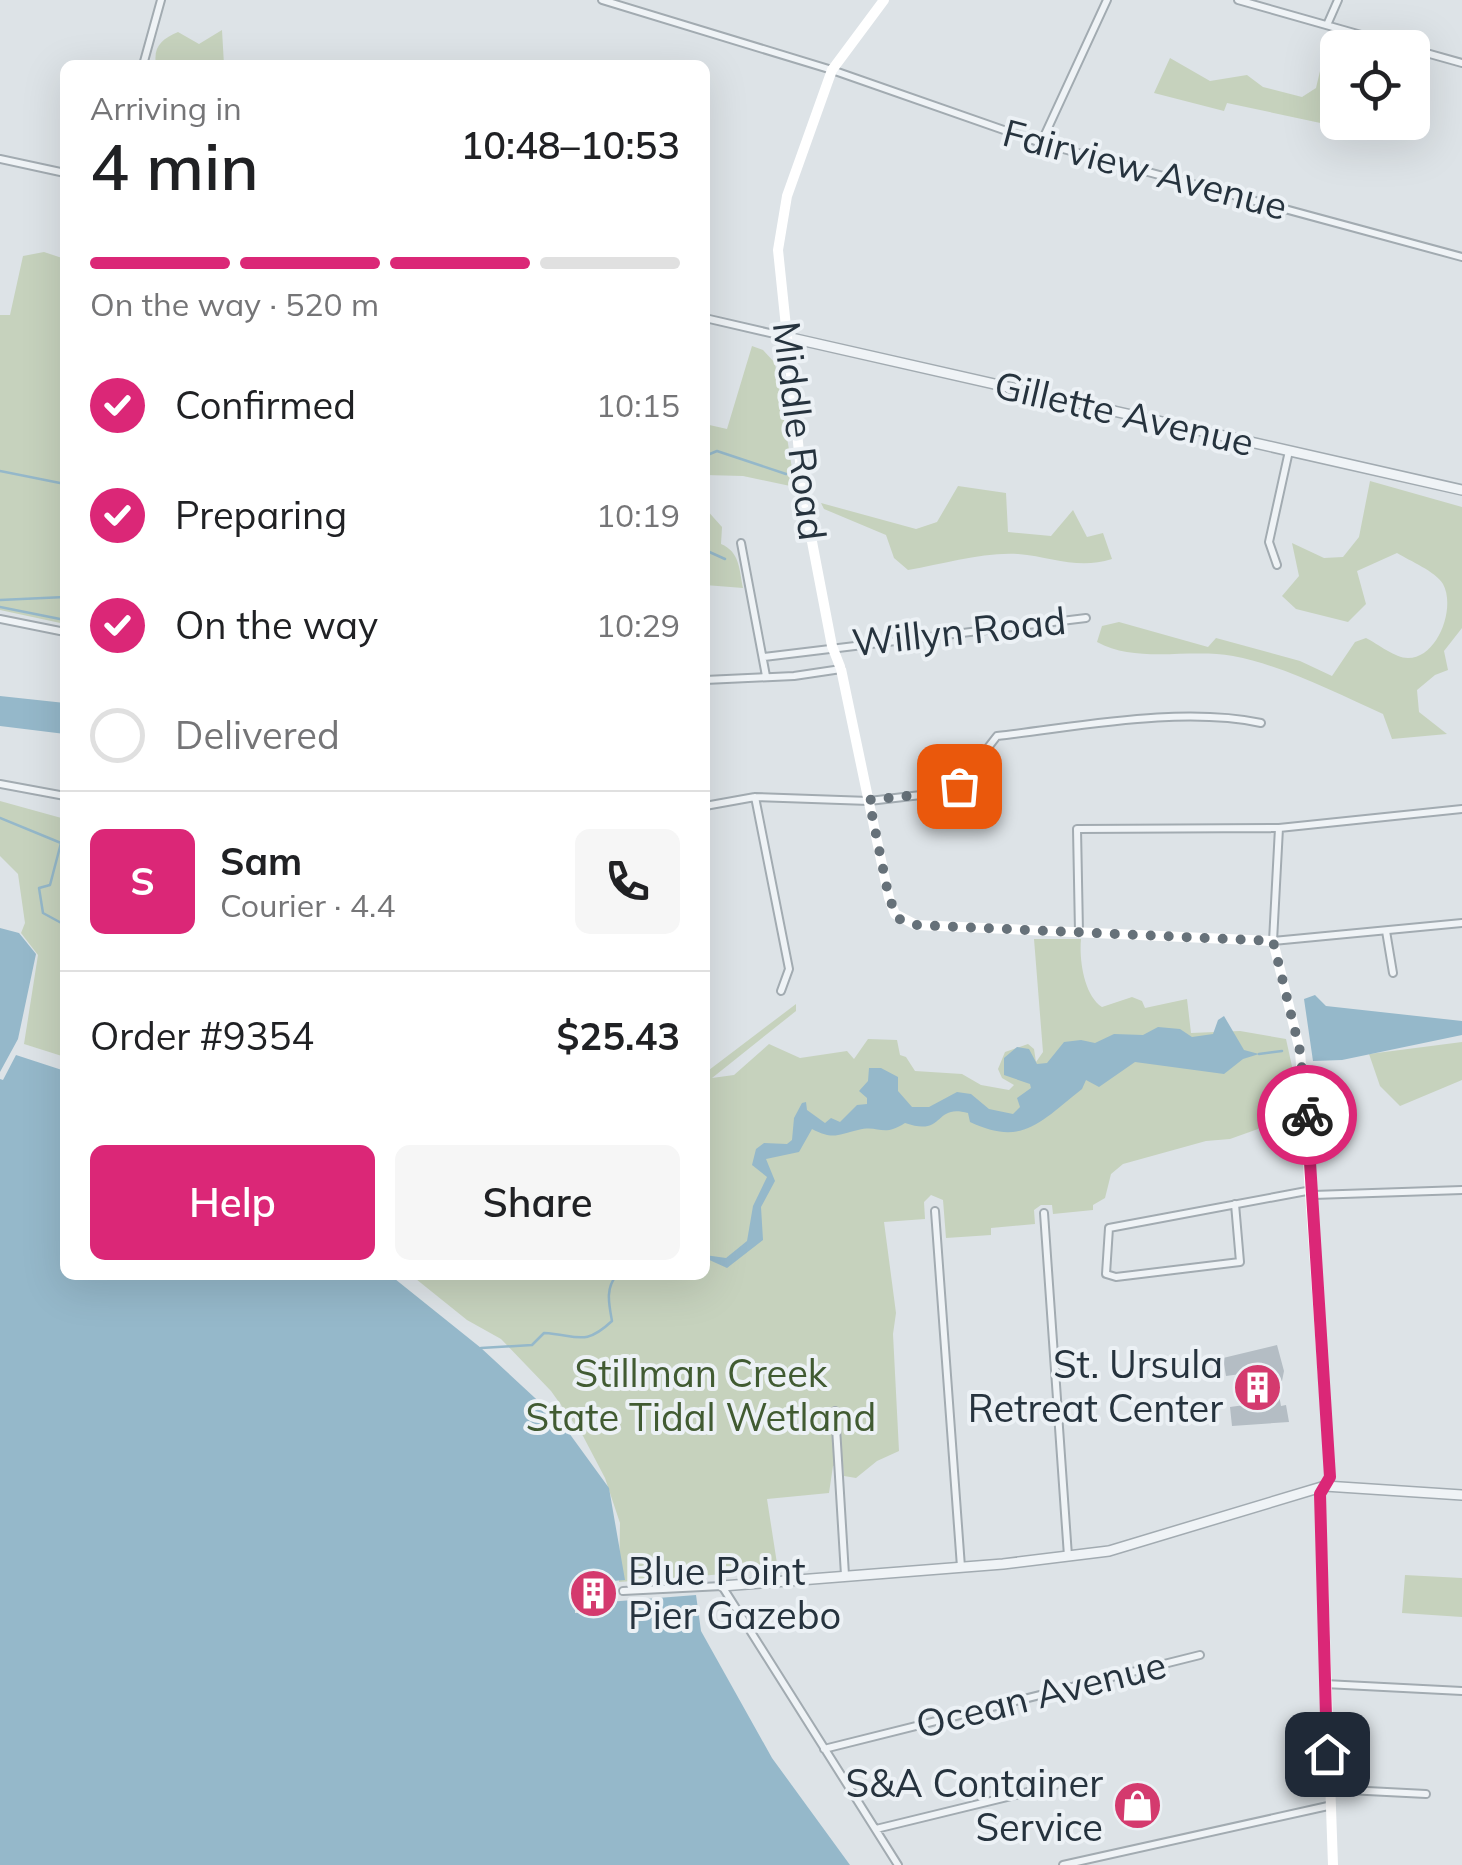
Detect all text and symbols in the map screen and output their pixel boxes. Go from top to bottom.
map controls [1320,30,1430,140]
button: locate [1320,30,1430,140]
text: Arriving in [90,88,242,128]
street label: Fairview Avenue [998,108,1293,230]
text: 10:48–10:53 [460,121,680,169]
text: 4 min [90,125,259,206]
text: On the way · 520 m [90,284,379,324]
street label: Middle Road [763,319,837,543]
street label: Gillette Avenue [990,360,1258,466]
icon: check [90,378,145,433]
text: Confirmed [175,381,356,429]
text: 10:15 [596,385,680,425]
icon: check [90,488,145,543]
text: Preparing [175,491,347,539]
text: 10:19 [596,495,680,535]
street label: Willyn Road [850,596,1068,666]
icon: check [90,598,145,653]
text: On the way [175,601,378,649]
text: 10:29 [596,605,680,645]
text: Delivered [175,711,340,759]
pin [917,744,1002,829]
icon: bag [932,759,987,814]
button: phone [575,829,680,934]
text: Sam [220,837,302,885]
text: S [130,857,155,905]
text: Courier · 4.4 [220,885,396,925]
text: Order #9354 [90,1012,314,1060]
text: $25.43 [557,1012,680,1060]
courier [1257,1065,1357,1165]
icon: bike [1280,1088,1335,1143]
button: Help [90,1145,375,1260]
button: Share [395,1145,680,1260]
place label: St. Ursula Retreat Center [968,1340,1223,1432]
park label: Stillman Creek State Tidal Wetland [526,1349,876,1441]
building icon: St. Ursula Retreat Center [1232,1361,1284,1413]
place label: Blue Point Pier Gazebo [628,1547,841,1639]
building icon: Blue Point Pier Gazebo [567,1568,619,1620]
street label: Ocean Avenue [911,1640,1171,1748]
pin [1285,1712,1370,1797]
icon: home [1300,1727,1355,1782]
place label: S&A Container Service [845,1759,1103,1851]
shop icon: S&A Container Service [1112,1780,1164,1832]

